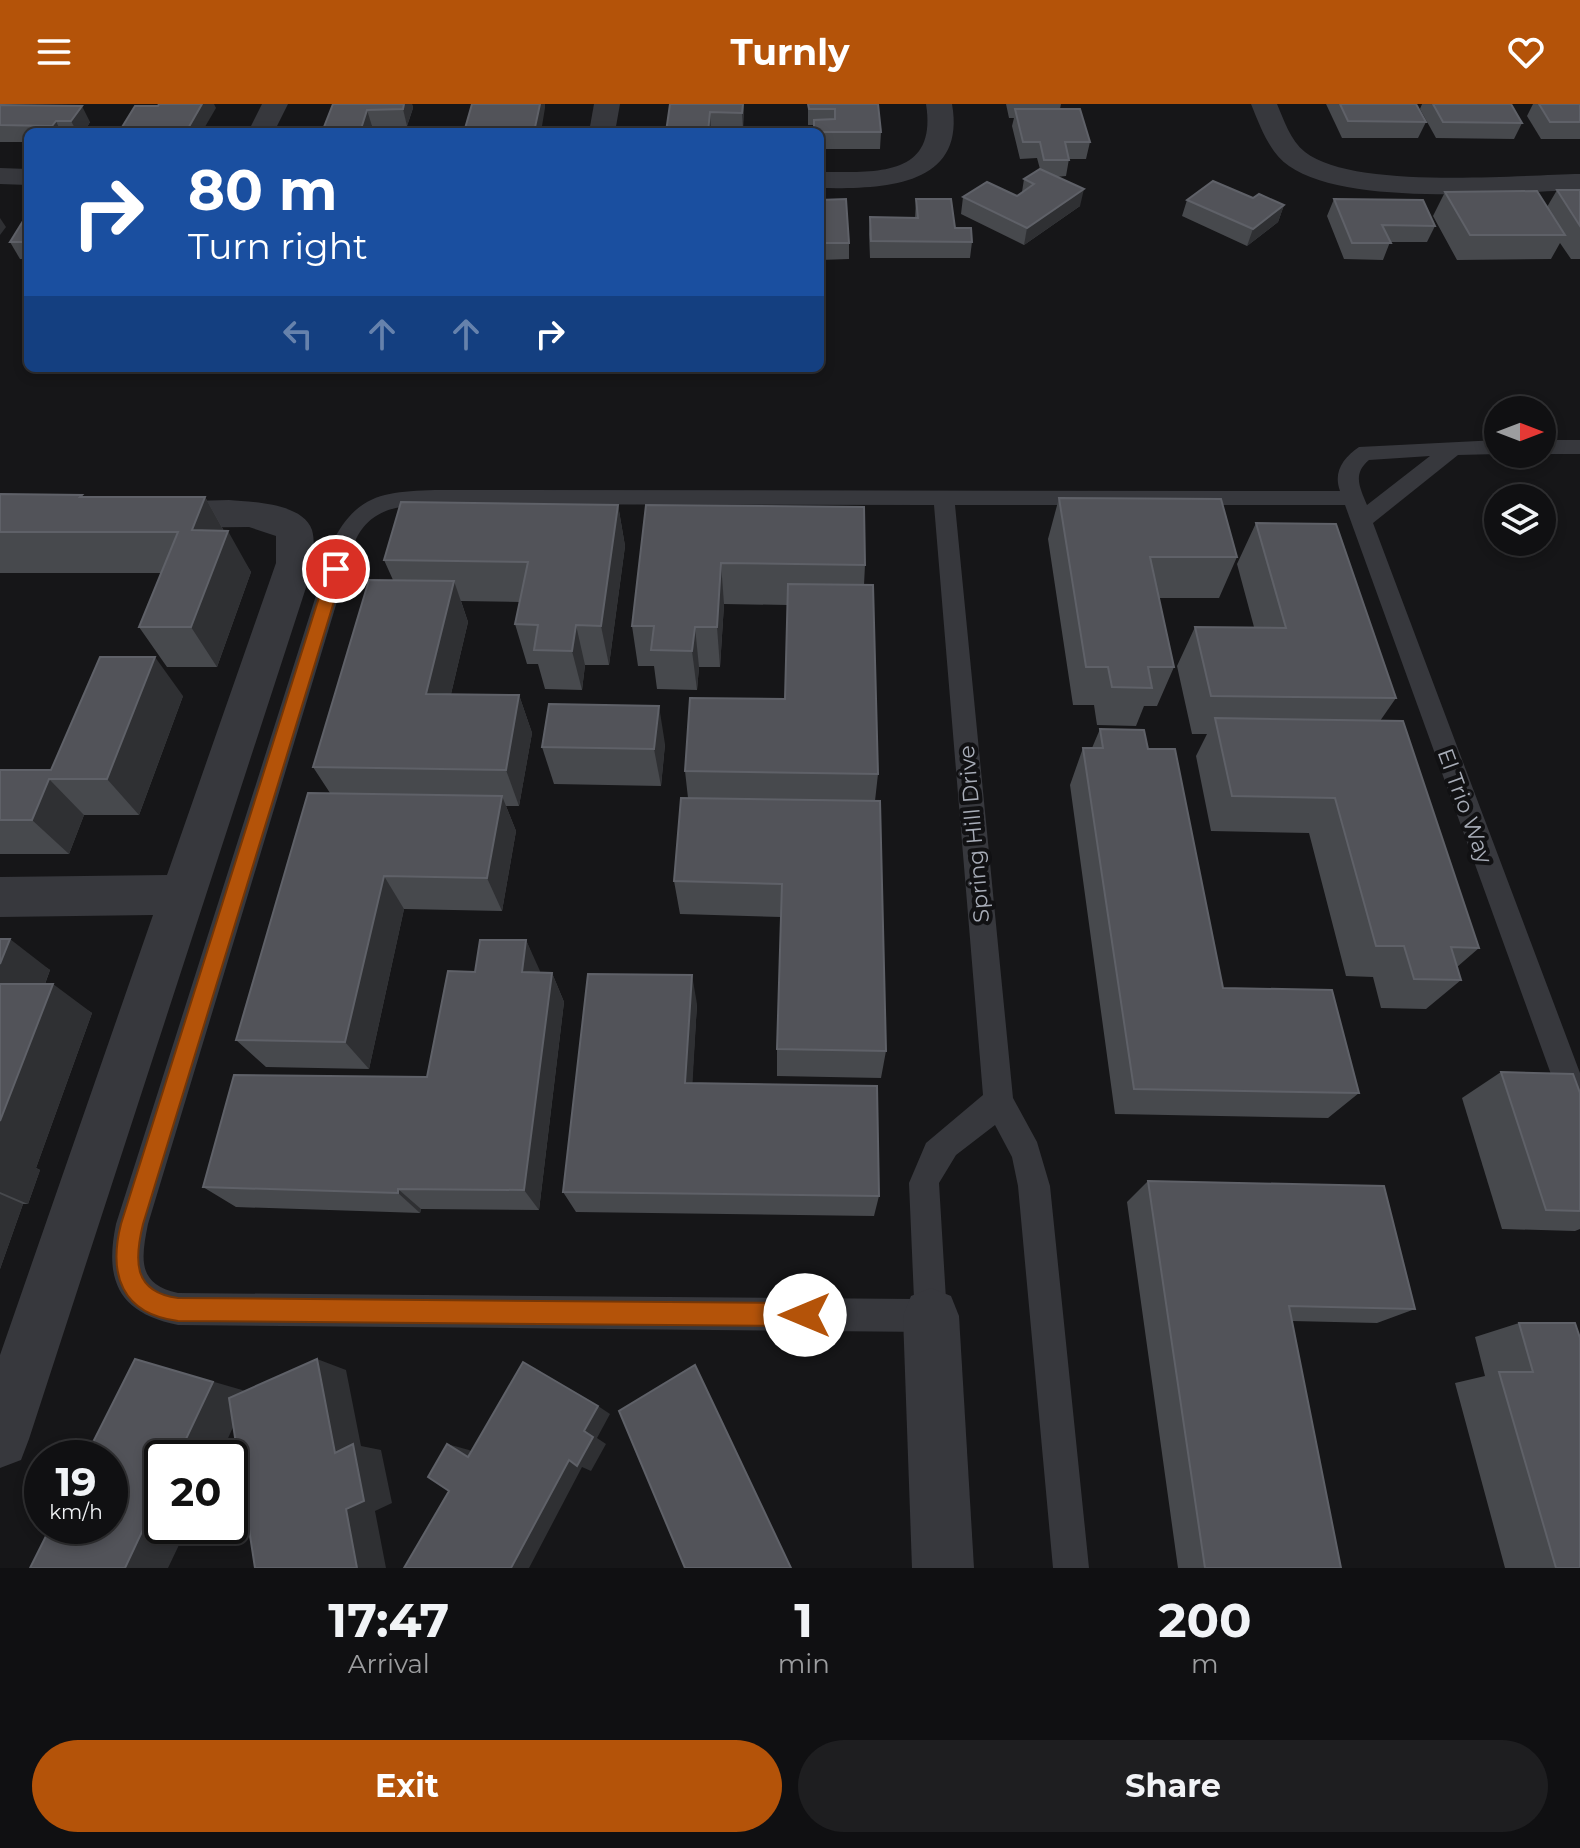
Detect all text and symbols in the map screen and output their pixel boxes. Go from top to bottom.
icon: menu [32,30,76,74]
text: Turnly [730,30,850,74]
icon: heart [1504,30,1548,74]
text: 80 m [188,156,338,224]
icon: right [56,160,160,264]
text: Turn right [188,224,368,268]
icon: left [276,312,320,356]
icon: ahead [360,312,404,356]
icon: ahead [444,312,488,356]
icon: right [528,312,572,356]
north arrow [1484,396,1556,468]
map controls [1484,396,1556,556]
button: layers [1484,484,1556,556]
pin [302,535,370,603]
icon: arrive [314,547,358,591]
street label: Spring Hill Drive [953,744,995,924]
street label: El Trio Way [1432,745,1498,867]
position arrow [763,1273,847,1357]
speed limit sign: 20 [144,1440,248,1544]
text: 19 [55,1457,97,1506]
text: km/h [49,1500,103,1524]
text: 17:47 [328,1591,449,1649]
text: 1 [794,1591,813,1649]
text: 200 [1158,1591,1252,1649]
text: Arrival [348,1648,430,1680]
text: min [778,1648,830,1680]
text: m [1191,1648,1219,1680]
button: Exit [32,1740,782,1832]
button: Share [798,1740,1548,1832]

